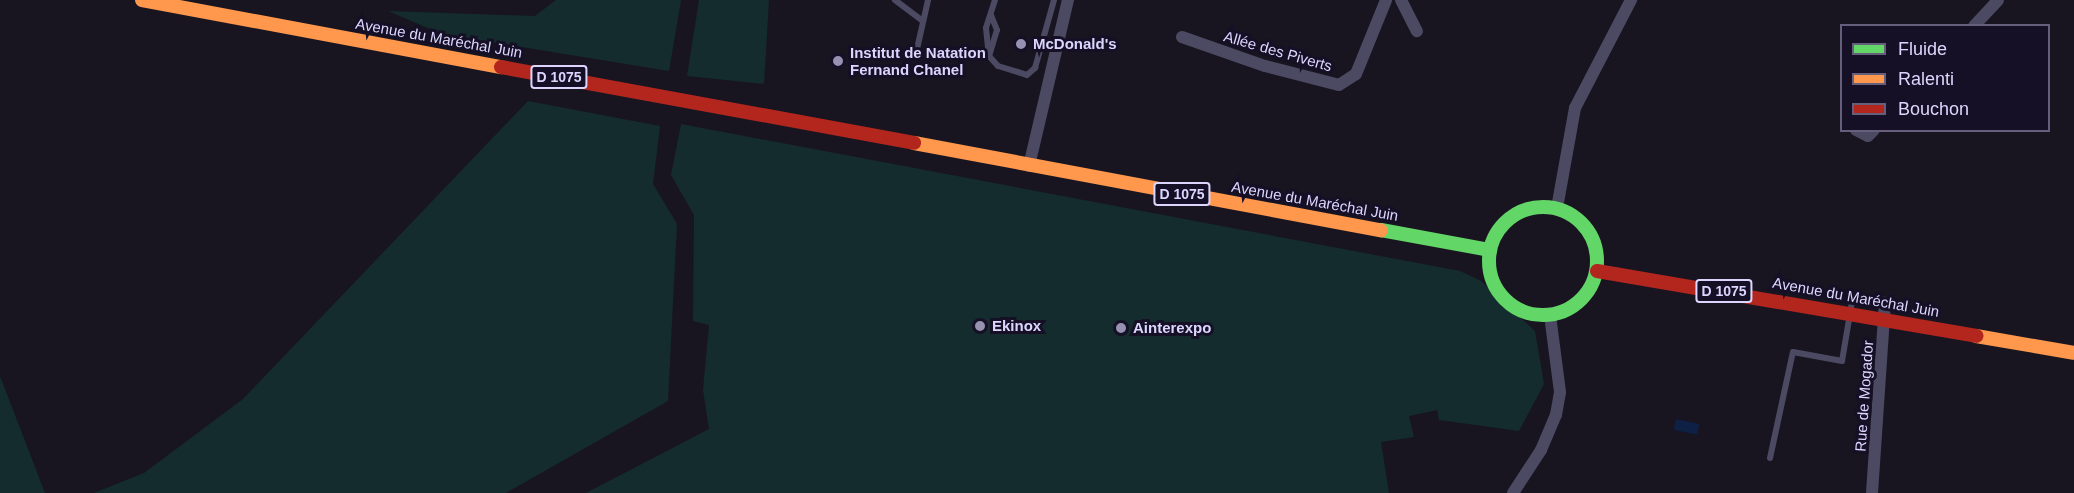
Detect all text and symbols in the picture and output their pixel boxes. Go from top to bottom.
street label: Avenue du Maréchal Juin [354,14,524,62]
legend [1840,24,2050,132]
street label: Allée des Piverts [1222,27,1334,75]
place label: McDonald's [1033,35,1117,53]
marker: McDonald's [1014,37,1028,51]
text: Fluide [1898,39,1947,59]
place label: Institut de Natation Fernand Chanel [850,43,986,78]
marker: Institut de Natation Fernand Chanel [831,54,845,68]
road number: D 1075 [529,66,589,88]
text: Ralenti [1898,69,1954,89]
text: Bouchon [1898,99,1969,119]
street label: Avenue du Maréchal Juin [1230,177,1400,225]
road number: D 1075 [1152,183,1212,205]
street label: Avenue du Maréchal Juin [1771,273,1941,321]
road number: D 1075 [1694,280,1754,302]
place label: Ekinox [992,317,1041,335]
marker: Ekinox [973,319,987,333]
place label: Ainterexpo [1133,319,1211,337]
marker: Ainterexpo [1114,321,1128,335]
street label: Rue de Mogador [1851,340,1877,452]

